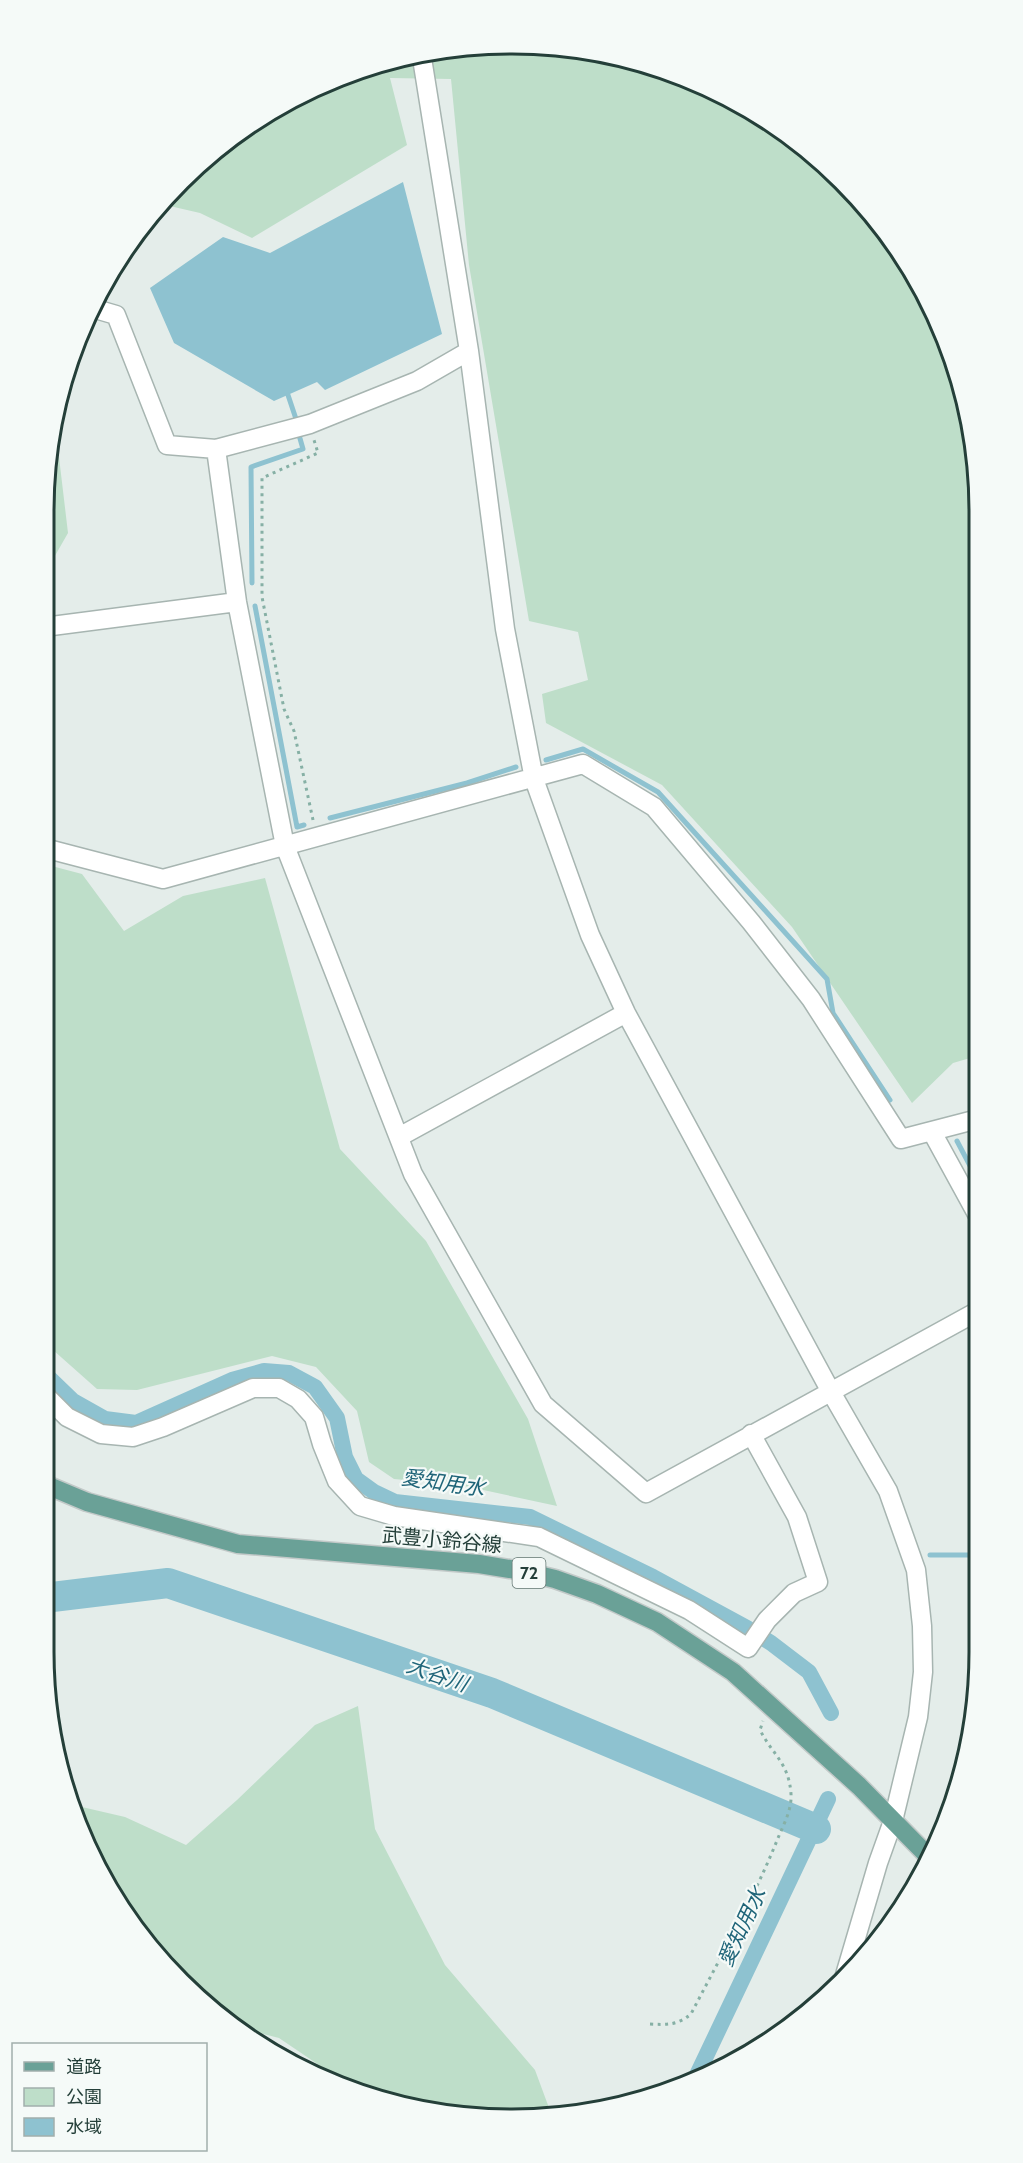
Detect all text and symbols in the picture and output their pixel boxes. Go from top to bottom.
water label: 愛知用水 [400,1464,488,1501]
street label: 武豊小鈴谷線 [381,1523,503,1557]
road number: 72 [512,1558,546,1588]
water label: 大谷川 [403,1652,473,1697]
water label: 愛知用水 [712,1882,771,1970]
legend [12,2043,207,2151]
text: 道路 [66,2056,102,2078]
text: 公園 [66,2086,102,2108]
text: 水域 [66,2116,102,2138]

